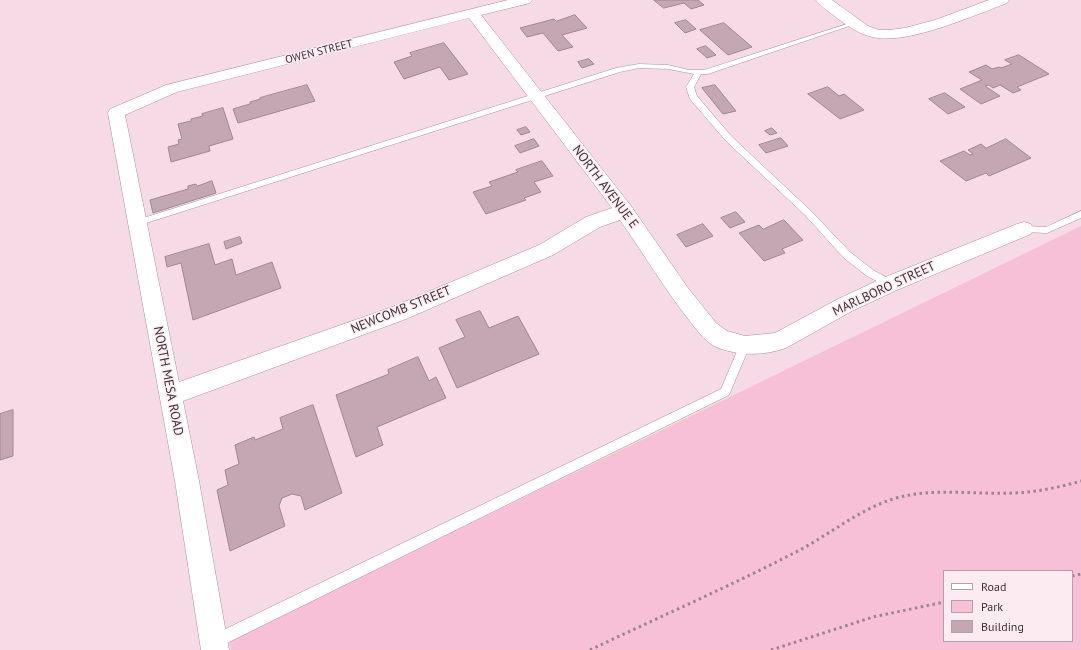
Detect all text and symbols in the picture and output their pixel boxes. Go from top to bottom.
street label: OWEN STREET [284,37,354,67]
street label: NORTH AVENUE E [569,142,641,232]
street label: MARLBORO STREET [830,258,938,320]
street label: NEWCOMB STREET [349,283,453,337]
street label: NORTH MESA ROAD [150,325,186,437]
legend [943,570,1073,642]
text: Road [981,579,1006,594]
text: Park [981,599,1003,614]
text: Building [981,619,1024,634]

